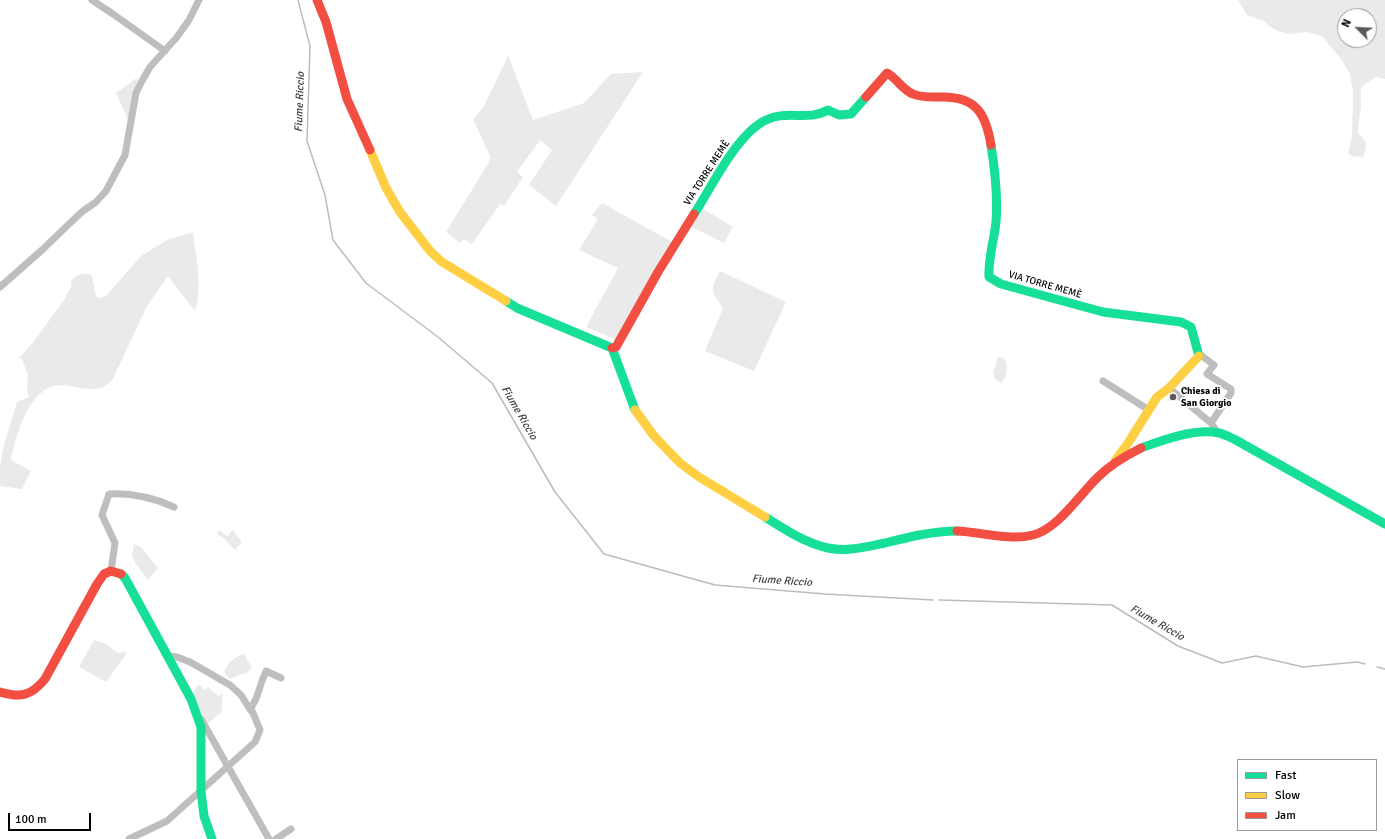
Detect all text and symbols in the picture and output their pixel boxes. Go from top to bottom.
north arrow [1337,8,1377,48]
text: N [1339,17,1354,29]
water label: Fiume Riccio [292,72,308,132]
street label: VIA TORRE MEMÈ [681,138,733,208]
street label: VIA TORRE MEMÈ [1007,269,1083,301]
water label: Fiume Riccio [498,384,540,442]
place label: Chiesa di San Giorgio [1181,385,1232,408]
marker: Chiesa di San Giorgio [1168,392,1178,402]
water label: Fiume Riccio [752,572,812,590]
water label: Fiume Riccio [1128,602,1186,644]
legend [1237,759,1377,831]
text: Fast [1275,768,1296,783]
text: Slow [1275,788,1300,803]
scale bar [10,805,93,831]
text: Jam [1275,808,1296,823]
text: 100 m [15,812,47,827]

